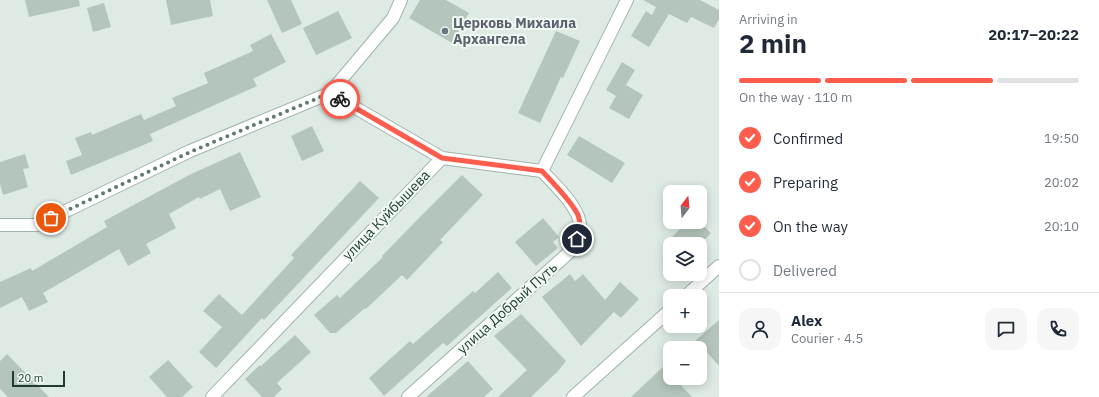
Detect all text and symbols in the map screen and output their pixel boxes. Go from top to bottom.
text: Arriving in [739,11,798,28]
place label: Церковь Михаила Архангела [453,14,576,48]
text: 20:17–20:22 [988,25,1079,44]
marker: Церковь Михаила Архангела [440,26,450,36]
text: 2 min [739,26,807,60]
courier [320,79,360,119]
icon: bike [329,88,351,110]
text: On the way · 110 m [739,89,852,106]
icon: check [739,127,761,149]
text: Confirmed [773,129,843,148]
text: 19:50 [1044,130,1079,147]
street label: улица Куйбышева [338,166,434,264]
icon: check [739,171,761,193]
text: Preparing [773,173,838,192]
text: 20:02 [1044,174,1079,191]
north arrow [663,185,707,229]
map controls [663,185,707,385]
pin [34,201,68,235]
icon: bag [40,207,62,229]
icon: check [739,215,761,237]
text: On the way [773,217,848,236]
text: 20:10 [1044,218,1079,235]
pin [560,222,594,256]
icon: home [566,228,588,250]
button: layers [663,237,707,281]
street label: улица Добрый Путь [453,258,561,358]
text: Delivered [773,261,837,280]
button: + [663,289,707,333]
button: person [739,308,781,350]
button: chat [985,308,1027,350]
button: phone [1037,308,1079,350]
text: Alex [791,311,822,330]
text: Courier · 4.5 [791,330,863,347]
button: − [663,341,707,385]
scale bar [12,369,65,388]
text: 20 m [18,371,43,385]

